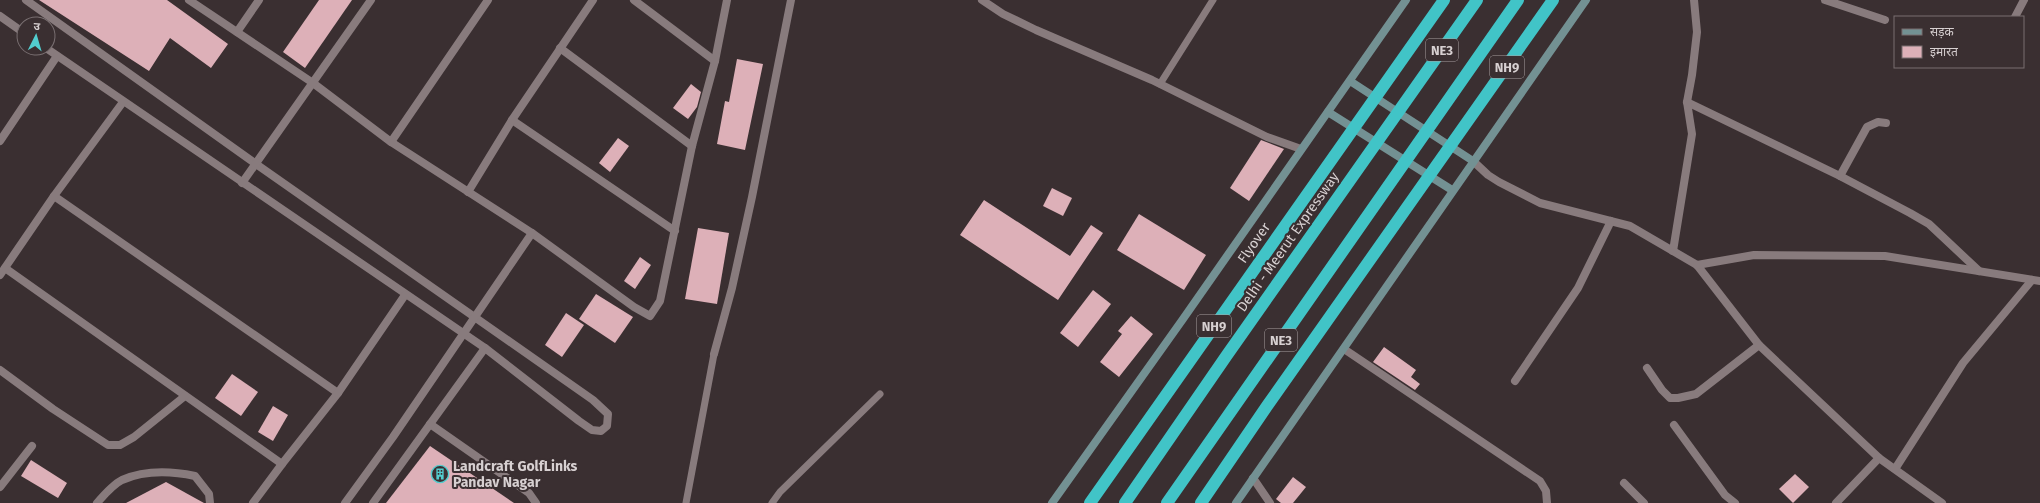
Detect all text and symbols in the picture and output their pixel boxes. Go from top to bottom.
north arrow [16,16,56,56]
legend [1894,16,2024,68]
text: उ [33,20,41,33]
text: सड़क [1930,25,1955,39]
road number: NE3 [1426,39,1458,61]
text: इमारत [1930,45,1959,59]
road number: NH9 [1490,56,1524,78]
street label: Delhi - Meerut Expressway [1233,169,1343,315]
street label: Flyover [1234,219,1274,267]
road number: NH9 [1197,315,1231,337]
road number: NE3 [1265,329,1297,351]
place label: Landcraft GolfLinks Pandav Nagar [453,458,578,491]
building icon: Landcraft GolfLinks Pandav Nagar [430,464,450,484]

